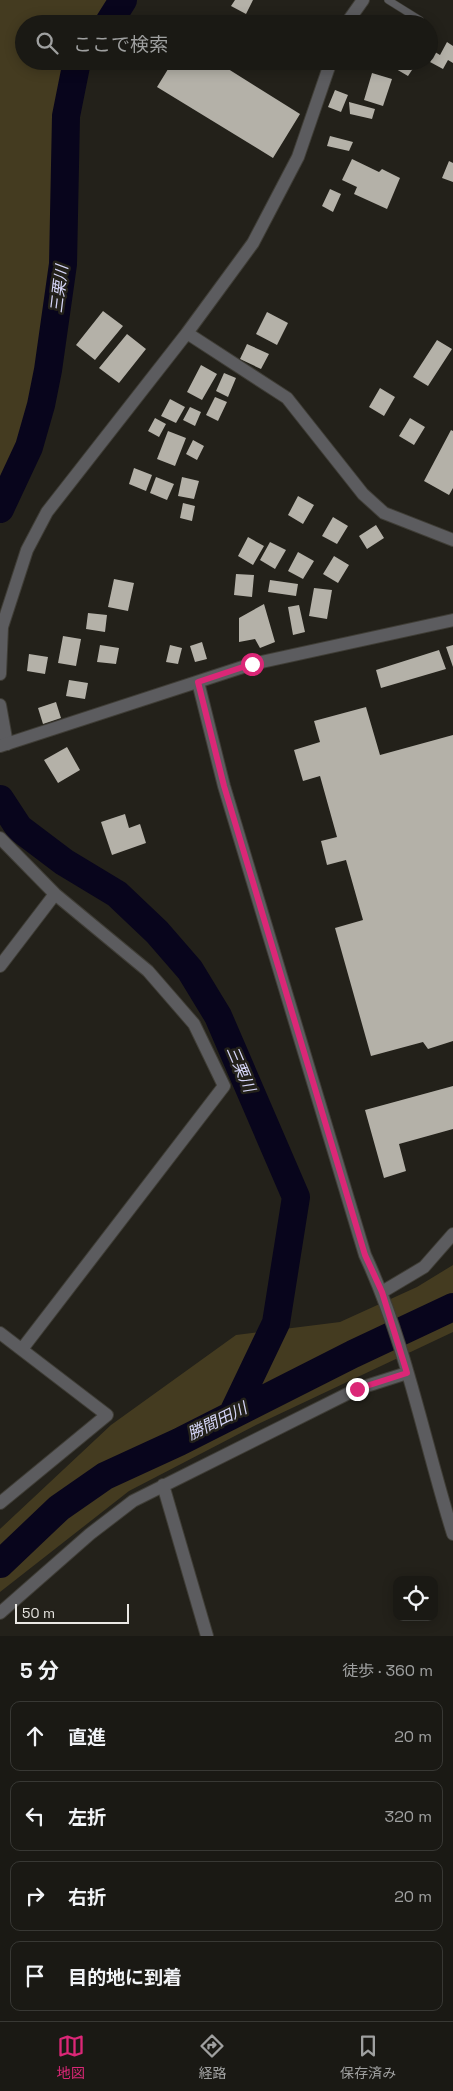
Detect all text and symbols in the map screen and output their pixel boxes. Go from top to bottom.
search box [15,15,438,70]
icon: search [33,29,61,57]
text: ここで検索 [73,32,168,57]
water label: 三栗川 [46,262,73,314]
route start [241,653,264,676]
water label: 三栗川 [222,1043,261,1097]
route end [346,1378,369,1401]
water label: 勝間田川 [184,1397,252,1444]
map controls [393,1576,438,1621]
button: locate [393,1576,438,1621]
scale bar [15,1601,129,1624]
text: 50 m [22,1604,55,1622]
text: 5 分 [20,1657,59,1684]
text: 徒歩 · 360 m [342,1660,433,1681]
icon: ahead [21,1722,49,1750]
text: 直進 [68,1725,106,1750]
text: 20 m [394,1726,432,1747]
icon: left [21,1802,49,1830]
text: 左折 [68,1805,106,1830]
text: 320 m [385,1806,432,1827]
icon: right [21,1882,49,1910]
text: 右折 [68,1885,106,1910]
text: 20 m [394,1886,432,1907]
icon: arrive [21,1962,49,1990]
text: 目的地に到着 [68,1965,182,1990]
tab: 地図 [57,2032,85,2082]
tab: 経路 [198,2032,226,2082]
tab: 保存済み [340,2032,396,2082]

